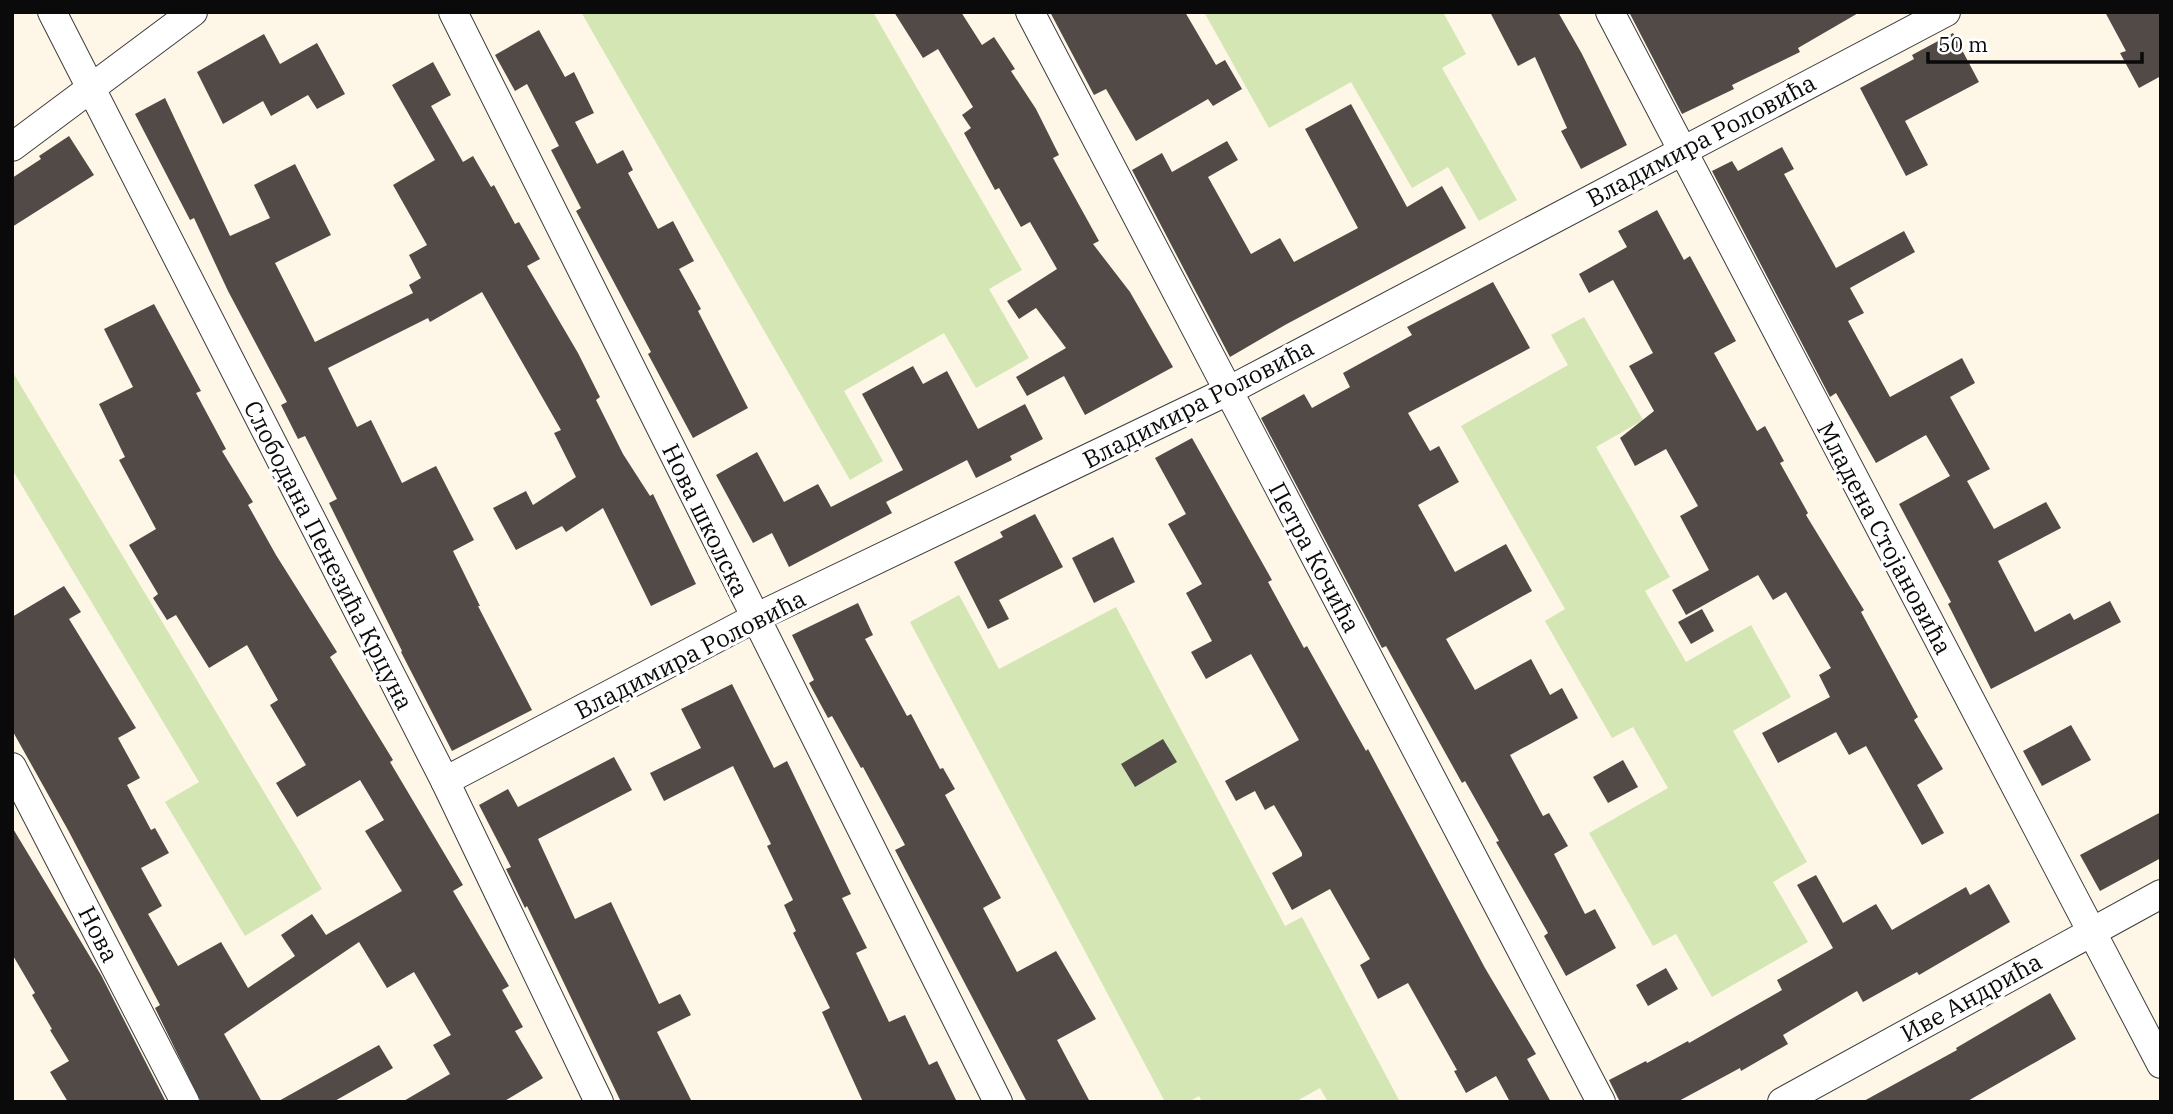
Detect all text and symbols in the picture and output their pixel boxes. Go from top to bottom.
scale bar [1928,21,2142,65]
text: 50 m [1938,30,1988,58]
street label: Владимира Роловића [1581,66,1821,214]
street label: Владимира Роловића [1077,331,1319,475]
street label: Слободана Пенезића Крцуна [237,395,421,715]
street label: Младена Стојановића [1810,416,1960,660]
street label: Нова школска [655,438,757,602]
street label: Петра Кочића [1262,476,1368,638]
street label: Владимира Роловића [569,582,811,726]
street label: Нова [71,900,127,968]
street label: Иве Андрића [1895,945,2047,1049]

